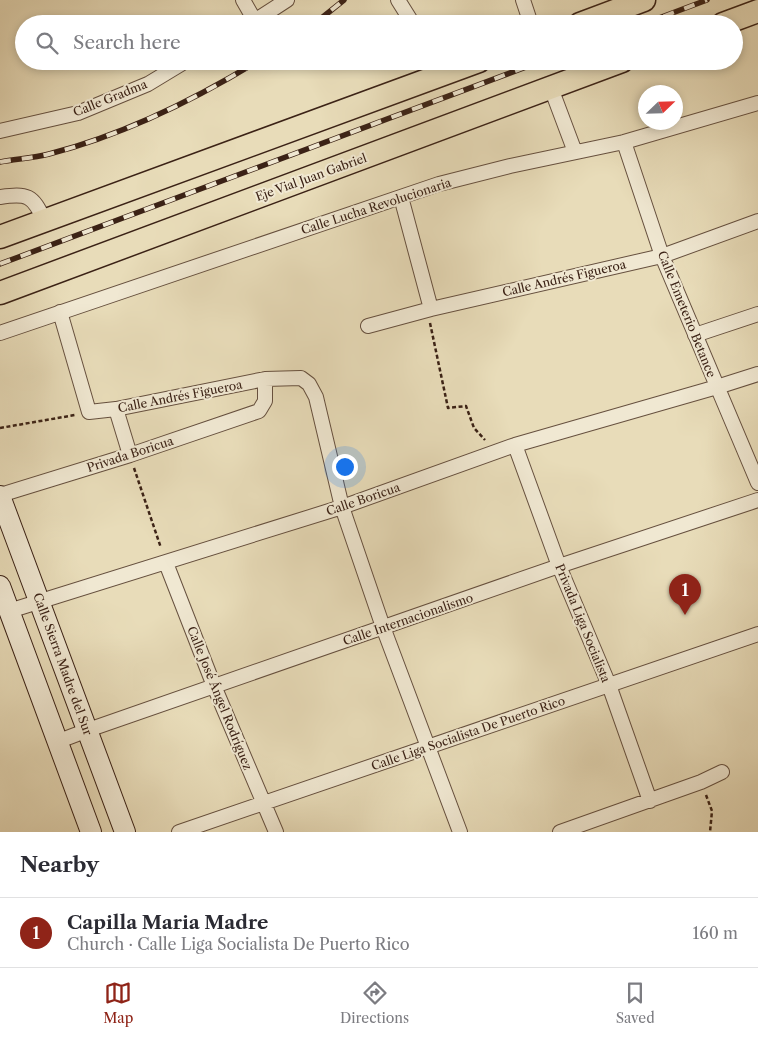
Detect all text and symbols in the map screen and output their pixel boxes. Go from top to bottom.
search box [15,15,743,70]
icon: search [33,29,61,57]
text: Search here [73,31,181,54]
street label: Calle Gradma [71,76,150,120]
north arrow [638,85,683,130]
street label: Eje Vial Juan Gabriel [253,150,369,204]
street label: Calle Lucha Revolucionaria [299,174,454,237]
street label: Calle Emeterio Betance [655,248,719,380]
street label: Calle Andrés Figueroa [501,256,628,300]
street label: Calle Andrés Figueroa [117,376,244,415]
street label: Privada Boricua [85,433,176,475]
your location [332,454,358,480]
street label: Calle Boricua [324,479,403,519]
street label: Privada Liga Socialista [552,561,614,685]
pin: 1 [669,574,701,615]
street label: Calle Internacionalismo [341,590,475,648]
street label: Calle Sierra Madre del Sur [30,591,96,737]
street label: Calle José Ángel Rodríguez [184,624,257,772]
street label: Calle Liga Socialista De Puerto Rico [369,693,567,773]
text: Nearby [20,852,99,877]
text: Capilla Maria Madre [67,911,268,934]
text: 1 [32,923,40,943]
text: 160 m [693,923,738,943]
text: Church · Calle Liga Socialista De Puerto Rico [67,934,410,954]
tab: Map [103,979,133,1027]
tab: Directions [340,979,409,1027]
tab: Saved [616,979,655,1027]

